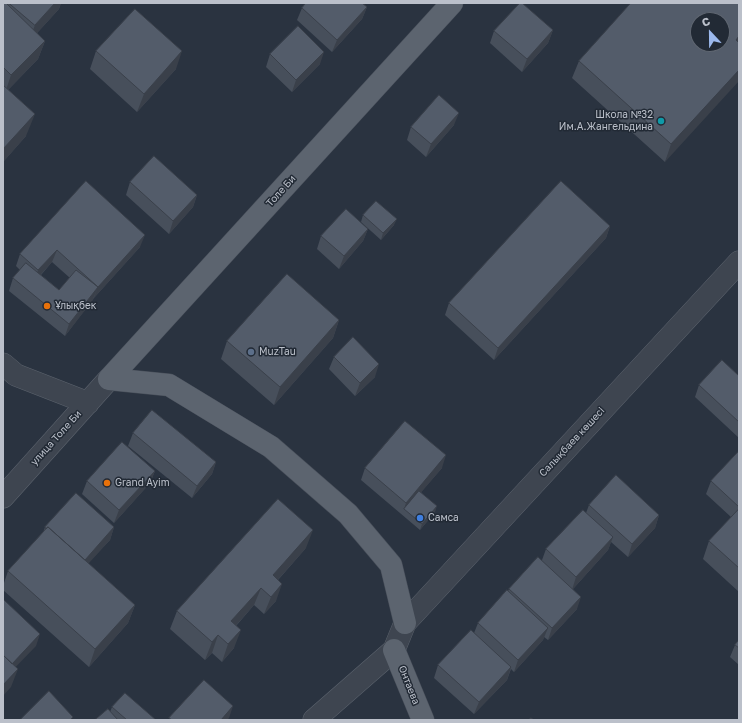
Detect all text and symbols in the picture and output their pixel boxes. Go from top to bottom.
north arrow [690,12,730,52]
text: С [700,14,712,29]
place label: Школа №32 Им.А.Жангельдина [559,109,653,132]
marker: Школа №32 Им.А.Жангельдина [656,116,666,126]
street label: Толе Би [264,173,298,209]
place label: Ұлықбек [55,300,97,312]
marker: Ұлықбек [42,301,52,311]
place label: MuzTau [259,346,296,358]
marker: MuzTau [246,347,256,357]
street label: Салықбаев көшесі [537,405,607,479]
street label: улица Толе Би [28,408,84,468]
place label: Grand Ayim [115,477,170,489]
marker: Grand Ayim [102,478,112,488]
place label: Самса [428,512,459,524]
marker: Самса [415,513,425,523]
street label: Онтаева [396,664,422,706]

